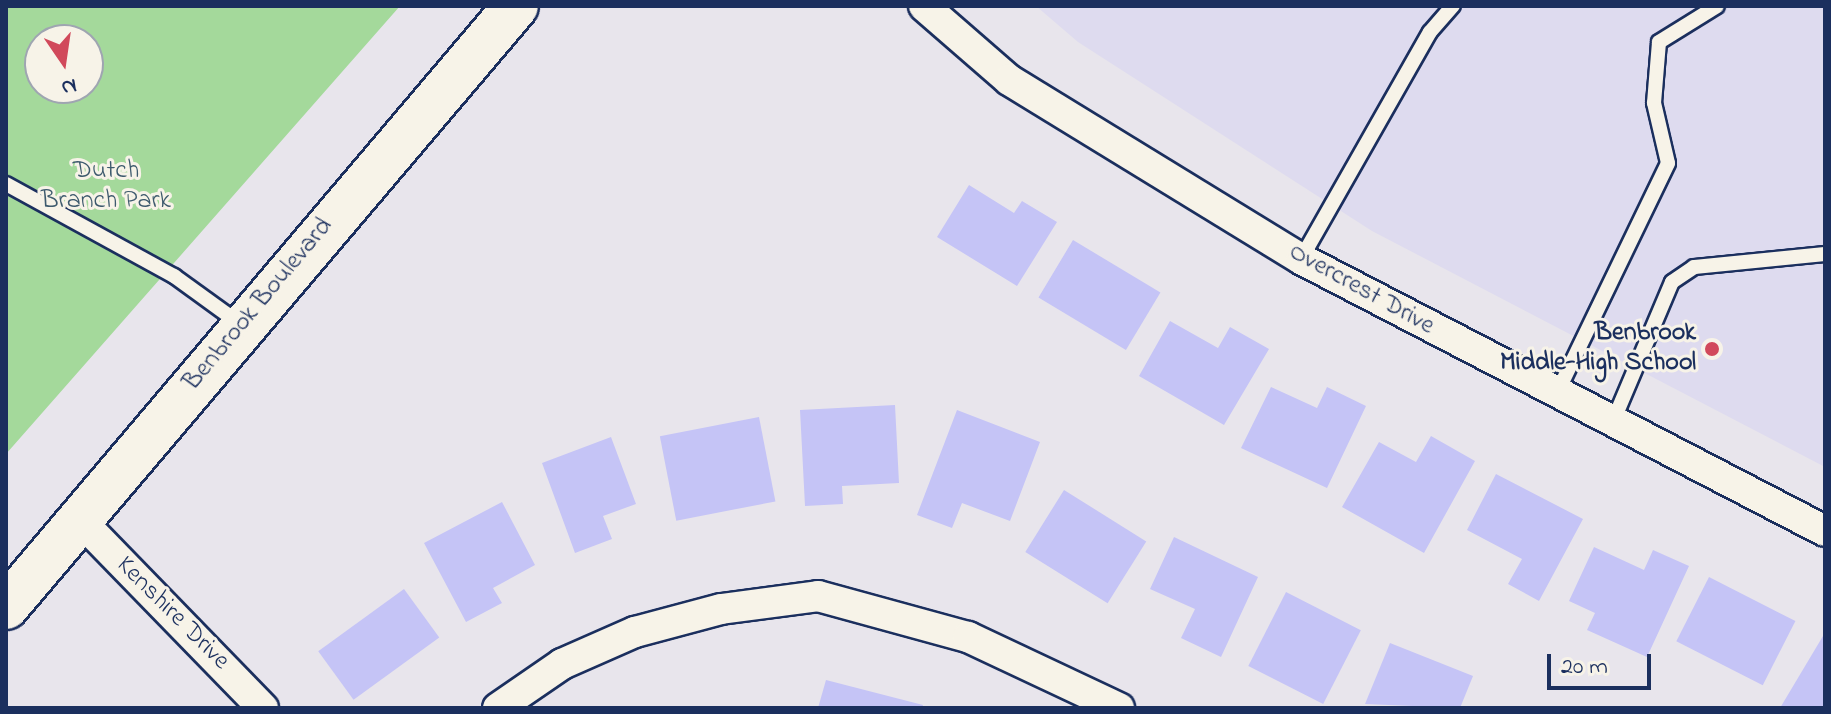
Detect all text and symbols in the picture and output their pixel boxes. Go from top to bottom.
north arrow [24,24,104,104]
text: N [58,68,80,103]
park label: Dutch Branch Park [41,156,171,218]
street label: Benbrook Boulevard [177,212,341,398]
street label: Overcrest Drive [1283,237,1439,343]
place label: Benbrook Middle-High School [1500,318,1696,380]
marker: Benbrook Middle-High School [1703,340,1721,358]
street label: Kenshire Drive [109,551,235,677]
scale bar [1551,638,1655,688]
text: 20 m [1561,650,1608,685]

